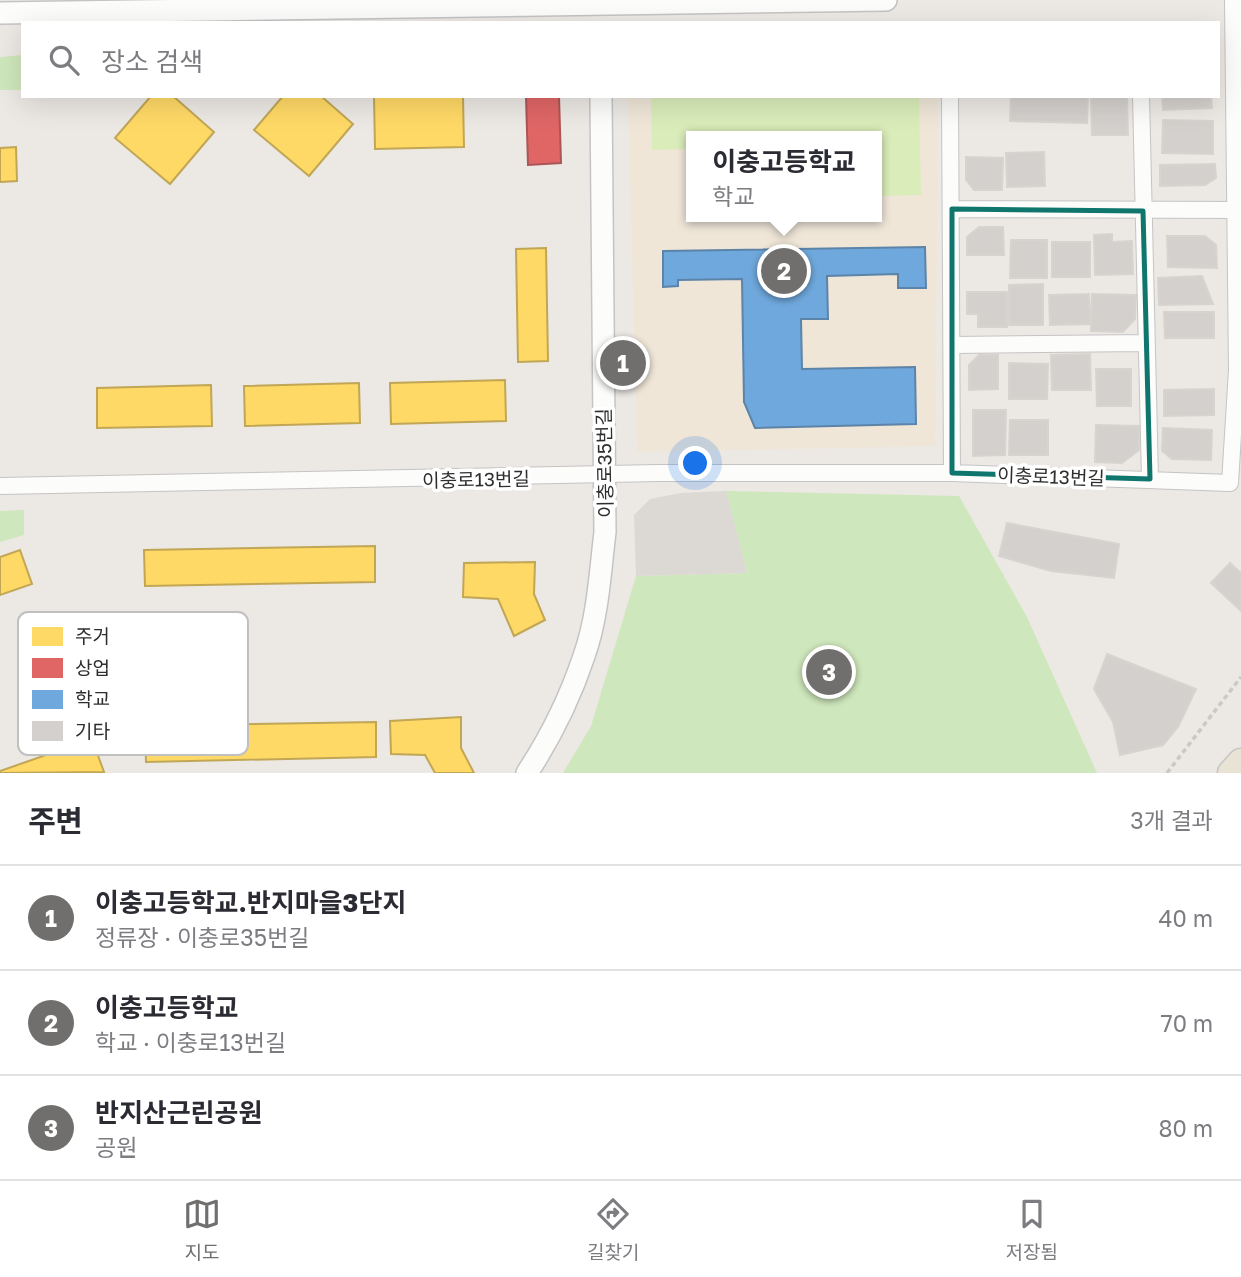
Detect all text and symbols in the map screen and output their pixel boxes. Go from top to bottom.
search box [21,21,1220,98]
icon: search [45,41,83,79]
text: 장소 검색 [101,46,203,77]
popup [686,131,882,222]
text: 이충고등학교 [712,146,856,177]
text: 학교 [712,182,755,210]
pin: 2 [761,245,807,297]
pin: 1 [600,337,646,389]
street label: 이충로35번길 [592,408,616,518]
your location [678,446,712,480]
street label: 이충로13번길 [997,463,1105,489]
street label: 이충로13번길 [422,467,530,491]
legend [18,612,248,755]
text: 주거 [75,624,110,647]
pin: 3 [806,646,852,698]
text: 상업 [75,656,110,679]
text: 학교 [75,687,110,710]
text: 기타 [75,719,110,742]
text: 주변 [28,803,83,839]
text: 3개 결과 [1130,806,1213,834]
text: 이충고등학교.반지마을3단지 [95,887,406,918]
text: 1 [45,904,57,932]
text: 40 m [1159,904,1213,932]
text: 정류장 · 이충로35번길 [95,923,309,951]
text: 이충고등학교 [95,992,239,1023]
text: 2 [44,1009,58,1037]
text: 70 m [1160,1009,1213,1037]
text: 학교 · 이충로13번길 [95,1028,286,1056]
text: 반지산근린공원 [95,1097,262,1128]
text: 3 [44,1114,58,1142]
text: 80 m [1159,1114,1213,1142]
text: 공원 [95,1133,137,1161]
tab: 지도 [183,1195,221,1264]
tab: 길찾기 [587,1195,640,1264]
tab: 저장됨 [1006,1195,1058,1264]

